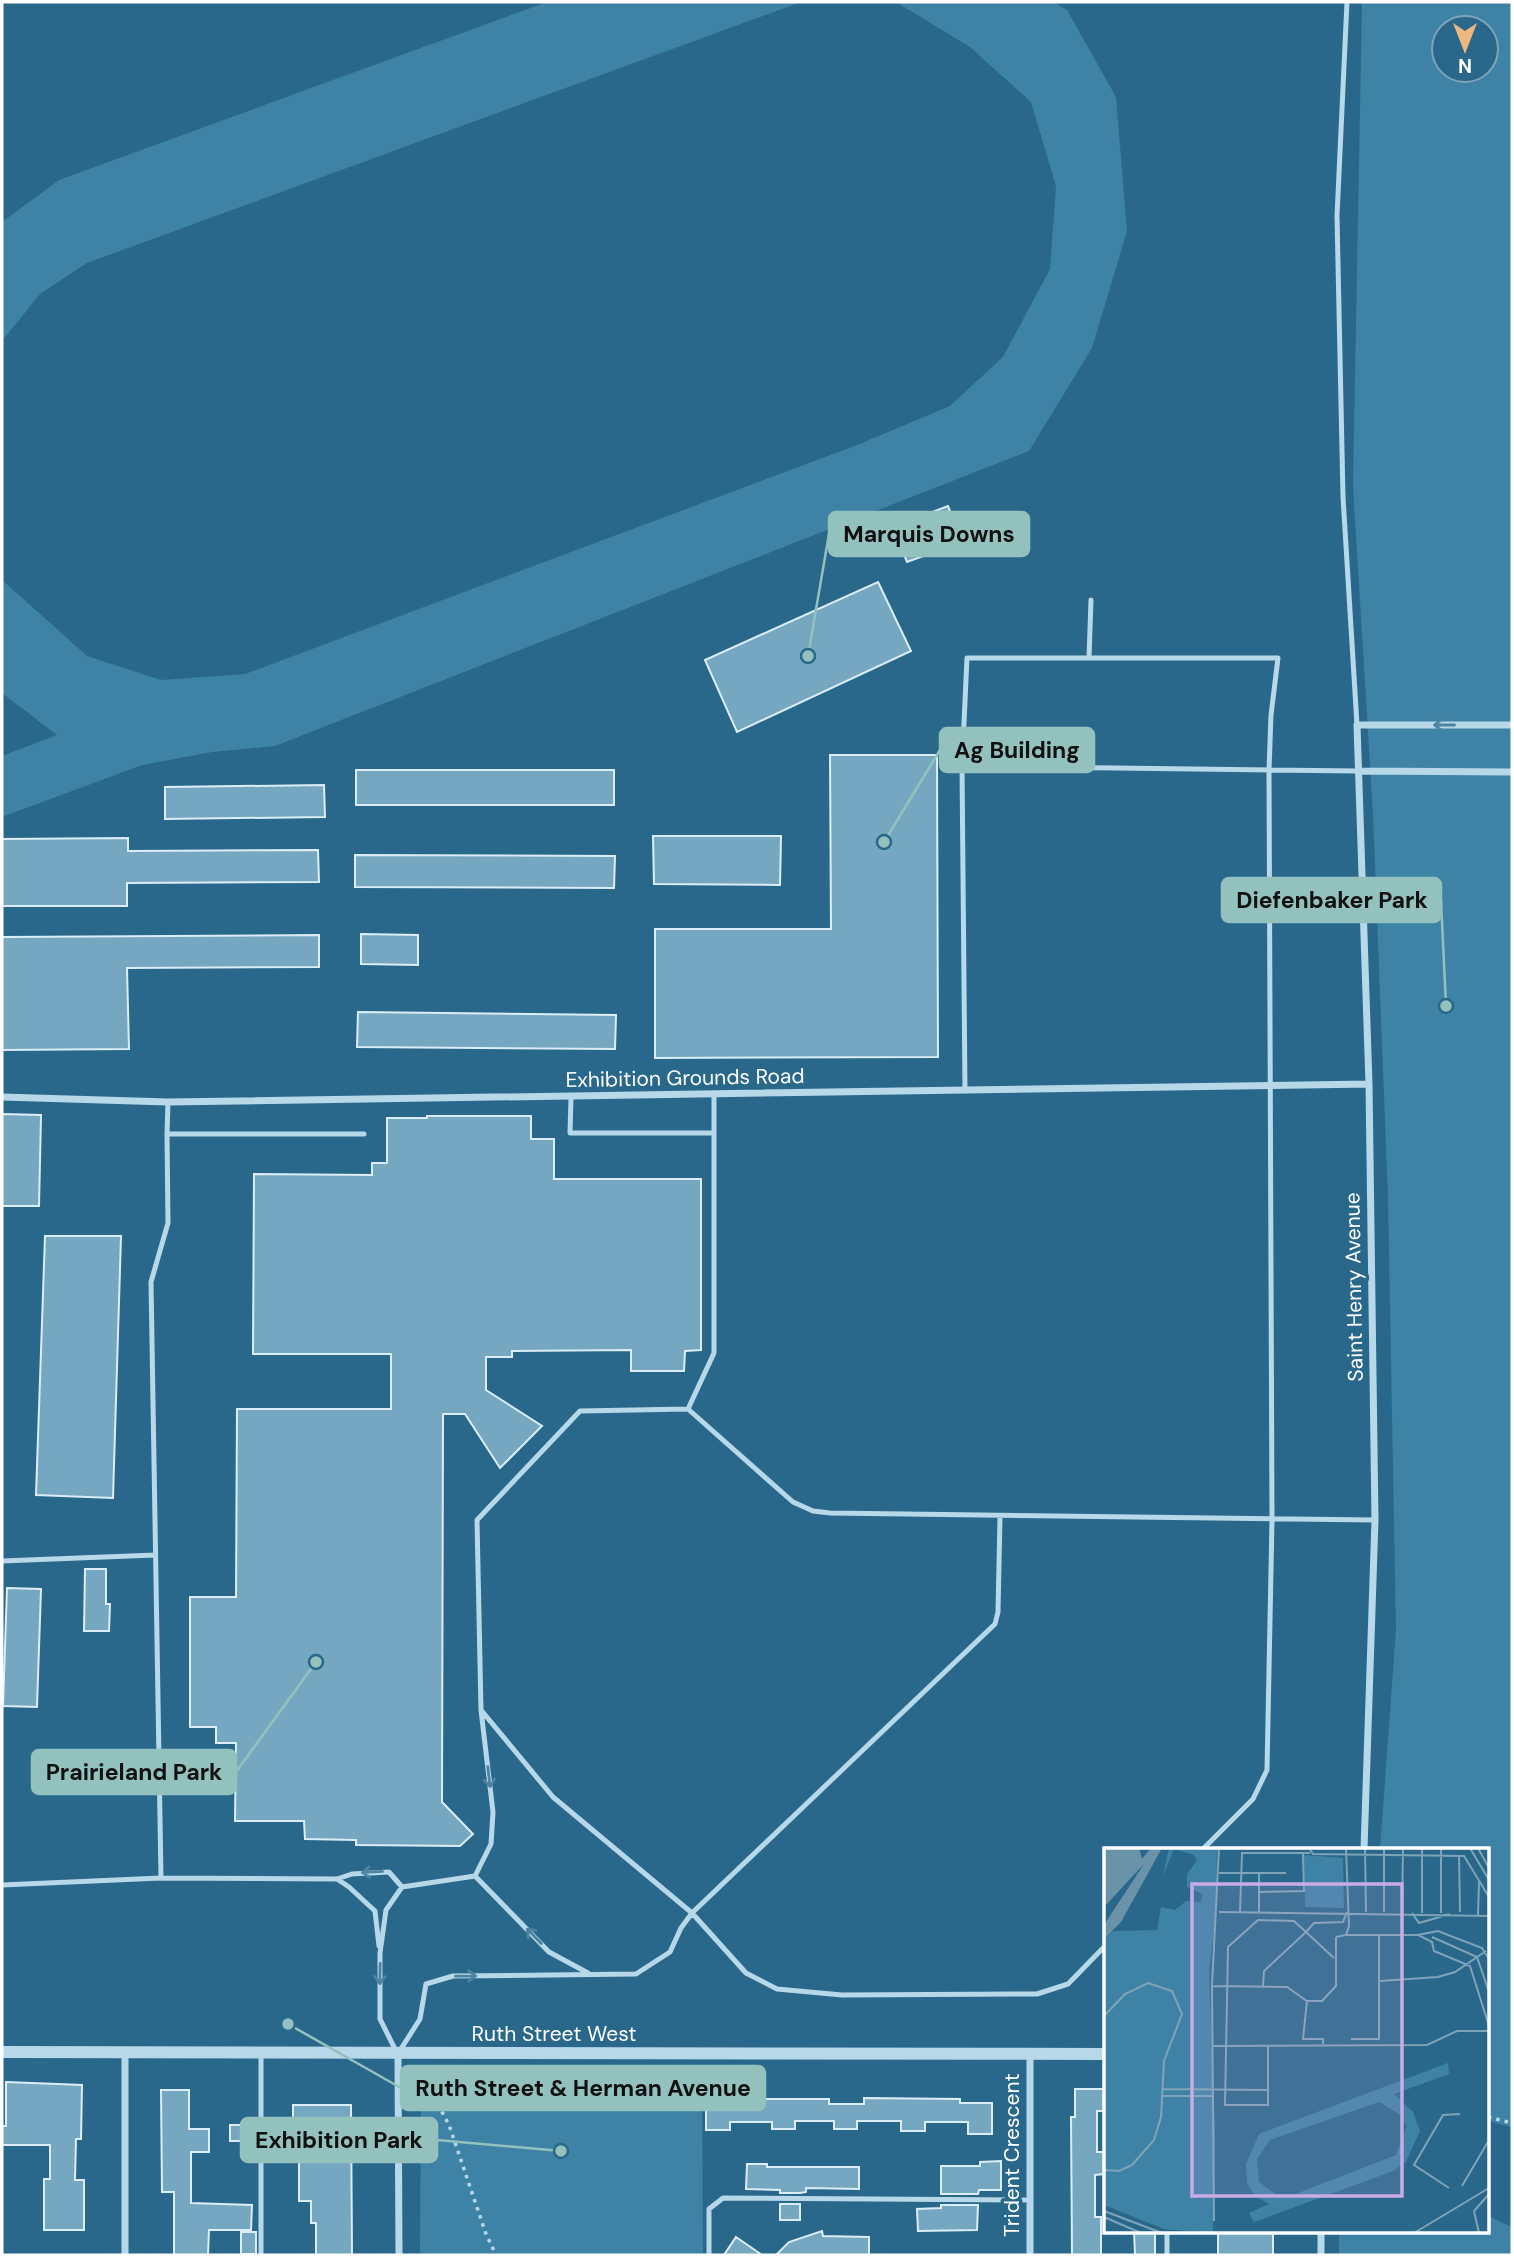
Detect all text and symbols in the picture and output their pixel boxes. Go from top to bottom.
north arrow [1430,14,1500,84]
text: N [1458,53,1472,78]
callout: Marquis Downs [829,512,1029,556]
text: Marquis Downs [843,519,1015,549]
one-way arrow [1433,718,1456,732]
callout: Ag Building [940,728,1094,772]
text: Ag Building [954,735,1080,765]
callout: Diefenbaker Park [1222,878,1441,922]
text: Diefenbaker Park [1236,885,1428,915]
street label: Exhibition Grounds Road [565,1062,805,1094]
street label: Saint Henry Avenue [1338,1192,1370,1382]
callout: Prairieland Park [32,1750,236,1794]
text: Prairieland Park [46,1757,222,1787]
one-way arrow [483,1766,496,1788]
inset map [1104,1848,1490,2232]
one-way arrow [361,1866,384,1879]
one-way arrow [526,1928,543,1945]
one-way arrow [373,1962,387,1985]
one-way arrow [454,1969,477,1983]
street label: Ruth Street West [472,2020,637,2048]
callout: Ruth Street & Herman Avenue [401,2066,765,2110]
text: Ruth Street & Herman Avenue [415,2073,751,2103]
street label: Trident Crescent [998,2073,1026,2237]
callout: Exhibition Park [241,2118,437,2162]
text: Exhibition Park [255,2125,423,2155]

